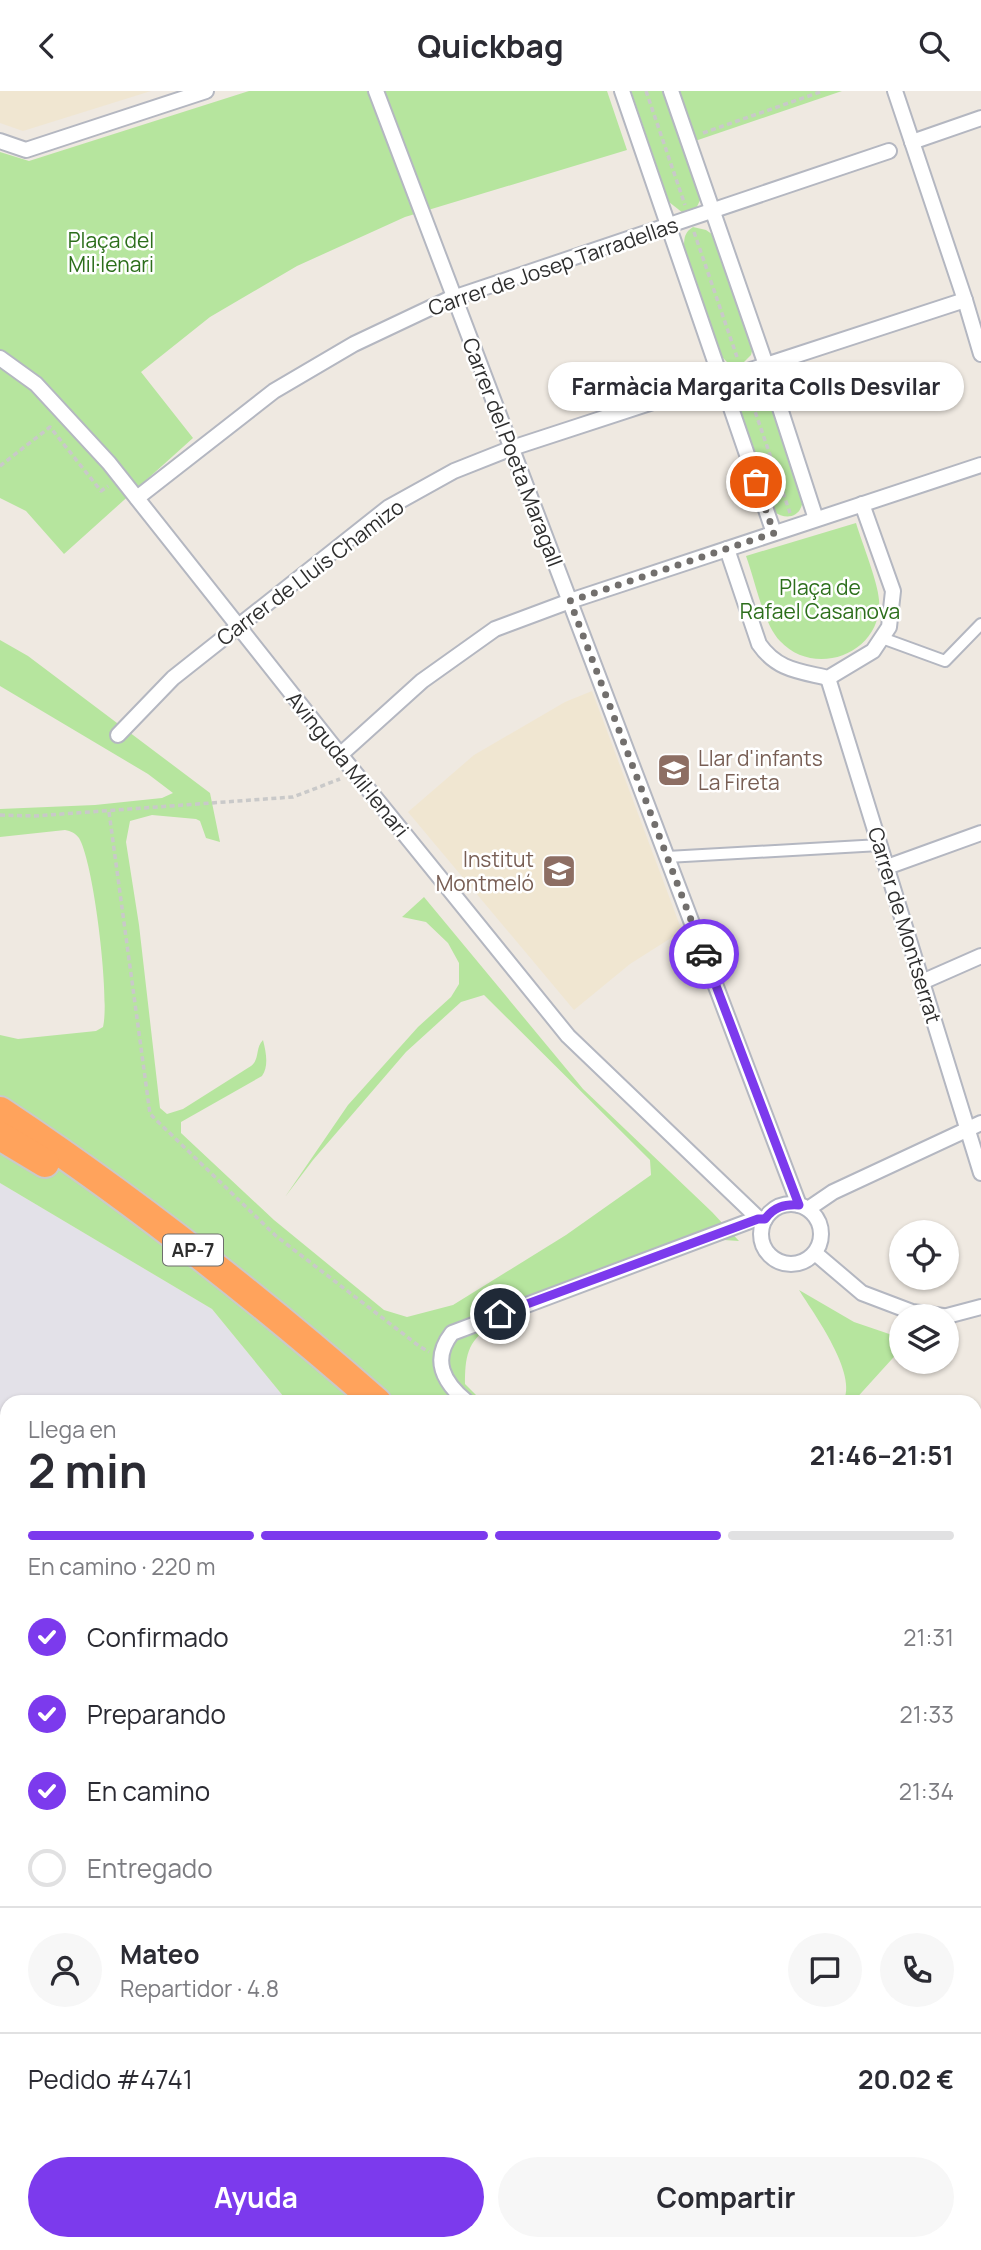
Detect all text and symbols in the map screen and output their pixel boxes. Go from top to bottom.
text: Quickbag [417,24,564,68]
icon: back [28,27,66,65]
icon: search [915,27,953,65]
street label: Carrer de Josep Tarradellas [424,210,682,322]
park label: Plaça del Mil·lenari [68,226,154,278]
street label: Carrer del Poeta Maragall [456,334,570,570]
callout: Farmàcia Margarita Colls Desvilar [548,363,964,412]
text: Farmàcia Margarita Colls Desvilar [572,370,940,402]
pin [726,452,786,512]
icon: bag [737,463,775,501]
street label: Carrer de Lluís Chamizo [211,492,409,652]
park label: Plaça de Rafael Casanova [740,573,900,625]
street label: Avinguda Mil·lenari [281,685,415,843]
place label: Llar d'infants La Fireta [698,744,823,796]
school or university icon: Llar d'infants La Fireta [655,751,693,789]
street label: Carrer de Montserrat [862,824,948,1026]
place label: Institut Montmeló [436,845,534,897]
school or university icon: Institut Montmeló [540,852,578,890]
courier [669,919,739,989]
icon: car [685,935,723,973]
map controls [889,1220,959,1374]
button: locate [889,1220,959,1290]
road number: AP-7 [163,1235,223,1266]
pin [470,1284,530,1344]
icon: home [481,1295,519,1333]
button: layers [889,1304,959,1374]
text: Llega en [28,1413,116,1445]
text: 21:46–21:51 [810,1437,954,1473]
text: 2 min [28,1439,148,1502]
text: En camino · 220 m [28,1550,216,1582]
icon: check [28,1618,66,1656]
text: Confirmado [87,1619,229,1655]
text: 21:31 [903,1621,954,1653]
icon: check [28,1695,66,1733]
text: Preparando [87,1696,226,1732]
text: 21:33 [900,1698,954,1730]
icon: check [28,1772,66,1810]
text: En camino [87,1773,210,1809]
text: 21:34 [899,1775,954,1807]
text: Entregado [87,1850,213,1886]
button: person [28,1933,102,2007]
button: chat [788,1933,862,2007]
button: phone [880,1933,954,2007]
text: Mateo [120,1936,199,1972]
text: Repartidor · 4.8 [120,1972,279,2004]
text: Pedido #4741 [28,2061,193,2097]
text: 20.02 € [858,2061,954,2097]
button: Ayuda [28,2157,484,2237]
button: Compartir [498,2157,954,2237]

